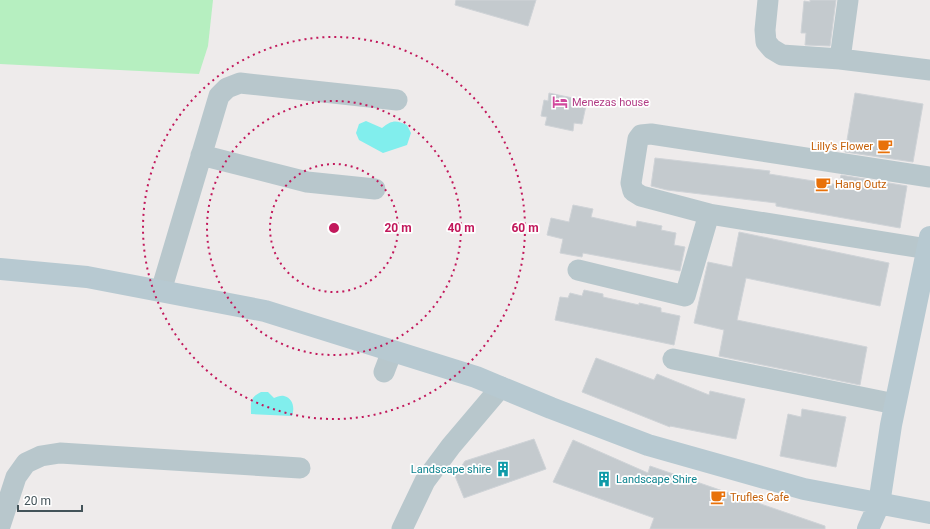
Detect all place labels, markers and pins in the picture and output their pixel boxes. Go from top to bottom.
hotel icon: Menezas house [551,93,569,111]
place label: Menezas house [572,96,649,109]
cafe icon: Lilly's Flower [876,137,894,155]
place label: Lilly's Flower [811,140,873,153]
cafe icon: Hang Outz [814,175,832,193]
place label: Hang Outz [835,178,887,191]
centre of rings [327,221,341,235]
building icon: Landscape shire [494,460,512,478]
place label: Landscape shire [411,463,491,476]
building icon: Landscape Shire [595,470,613,488]
place label: Landscape Shire [616,473,697,486]
cafe icon: Trufles Cafe [709,488,727,506]
place label: Trufles Cafe [730,491,789,504]

